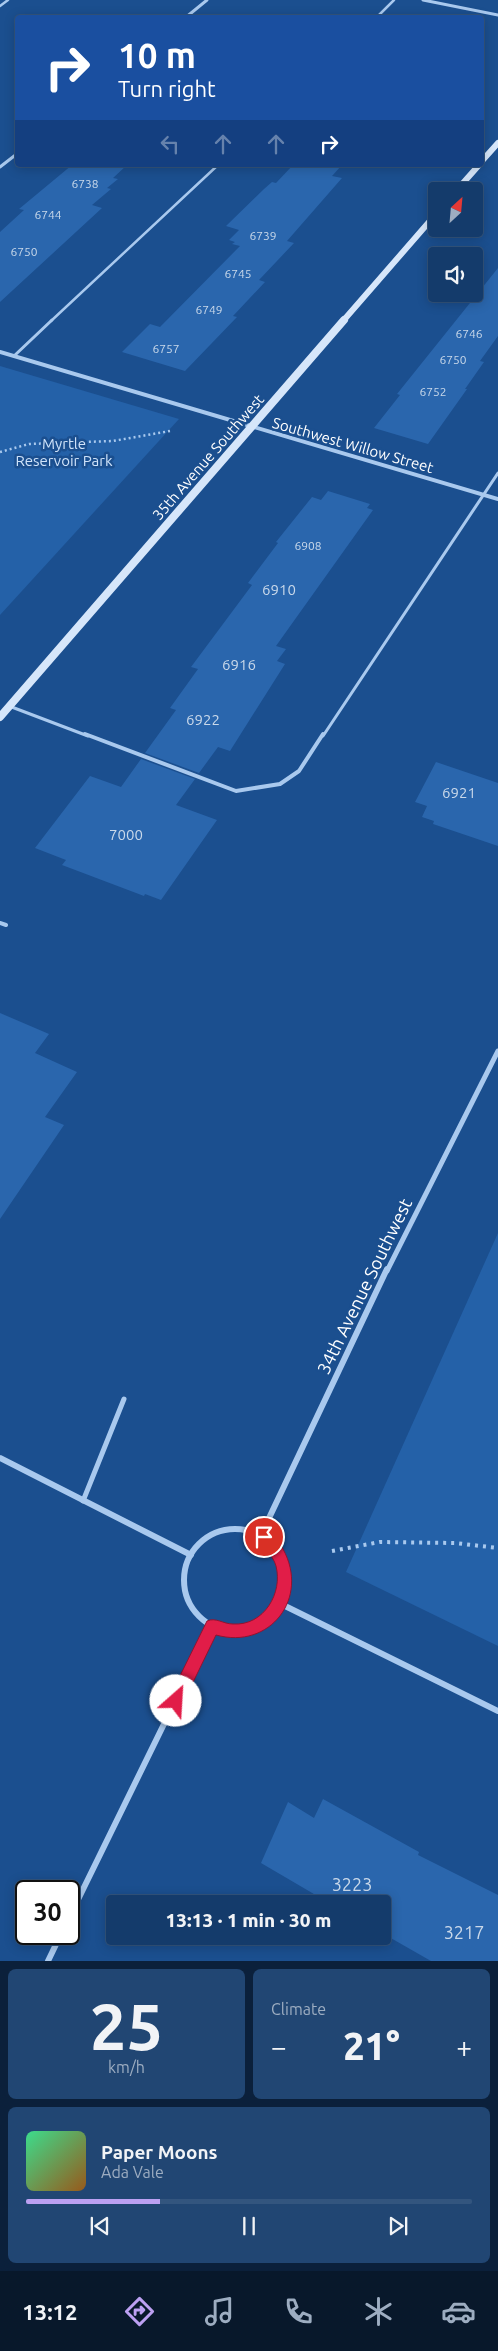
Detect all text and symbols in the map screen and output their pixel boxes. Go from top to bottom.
icon: right [35,35,100,100]
text: 10 m [118,35,196,75]
text: Turn right [118,76,216,101]
icon: left [156,130,184,158]
icon: ahead [209,130,237,158]
icon: ahead [262,130,290,158]
icon: right [315,130,343,158]
house number: 6738 [71,177,99,190]
north arrow [428,182,482,238]
map controls [428,182,483,302]
house number: 6744 [34,208,62,221]
house number: 6739 [249,229,277,242]
house number: 6750 [10,245,38,258]
button: sound [428,247,483,302]
house number: 6745 [224,267,252,280]
house number: 6749 [195,303,223,316]
house number: 6746 [455,327,483,340]
house number: 6757 [152,342,180,355]
house number: 6750 [439,353,467,366]
house number: 6752 [419,385,447,398]
street label: 35th Avenue Southwest [149,391,267,523]
street label: Southwest Willow Street [270,414,436,476]
park label: Myrtle Reservoir Park [15,435,113,469]
house number: 6908 [294,539,322,552]
house number: 6910 [262,581,296,598]
house number: 6916 [222,656,256,673]
house number: 6922 [186,711,220,728]
house number: 6921 [442,784,476,801]
house number: 7000 [109,826,143,843]
street label: 34th Avenue Southwest [313,1195,415,1377]
pin [243,1516,285,1558]
icon: arrive [250,1523,278,1551]
position arrow [149,1674,201,1726]
house number: 3223 [332,1874,372,1894]
speed limit sign: 30 [15,1880,80,1945]
text: 13:13 · 1 min · 30 m [166,1909,331,1931]
house number: 3217 [444,1922,484,1942]
text: 25 [90,1989,163,2062]
text: Climate [271,2000,326,2018]
text: 21° [343,2025,400,2067]
text: − [271,2031,287,2062]
text: + [456,2031,472,2062]
text: km/h [108,2058,145,2076]
text: Paper Moons [101,2141,218,2163]
text: Ada Vale [101,2163,164,2181]
icon: previous [86,2212,114,2240]
icon: pause [235,2212,263,2240]
icon: next [384,2212,412,2240]
icon: directions [122,2294,157,2329]
icon: music [202,2294,237,2329]
icon: phone [281,2294,316,2329]
icon: climate [361,2294,396,2329]
icon: car [441,2294,476,2329]
text: 13:12 [22,2299,77,2324]

